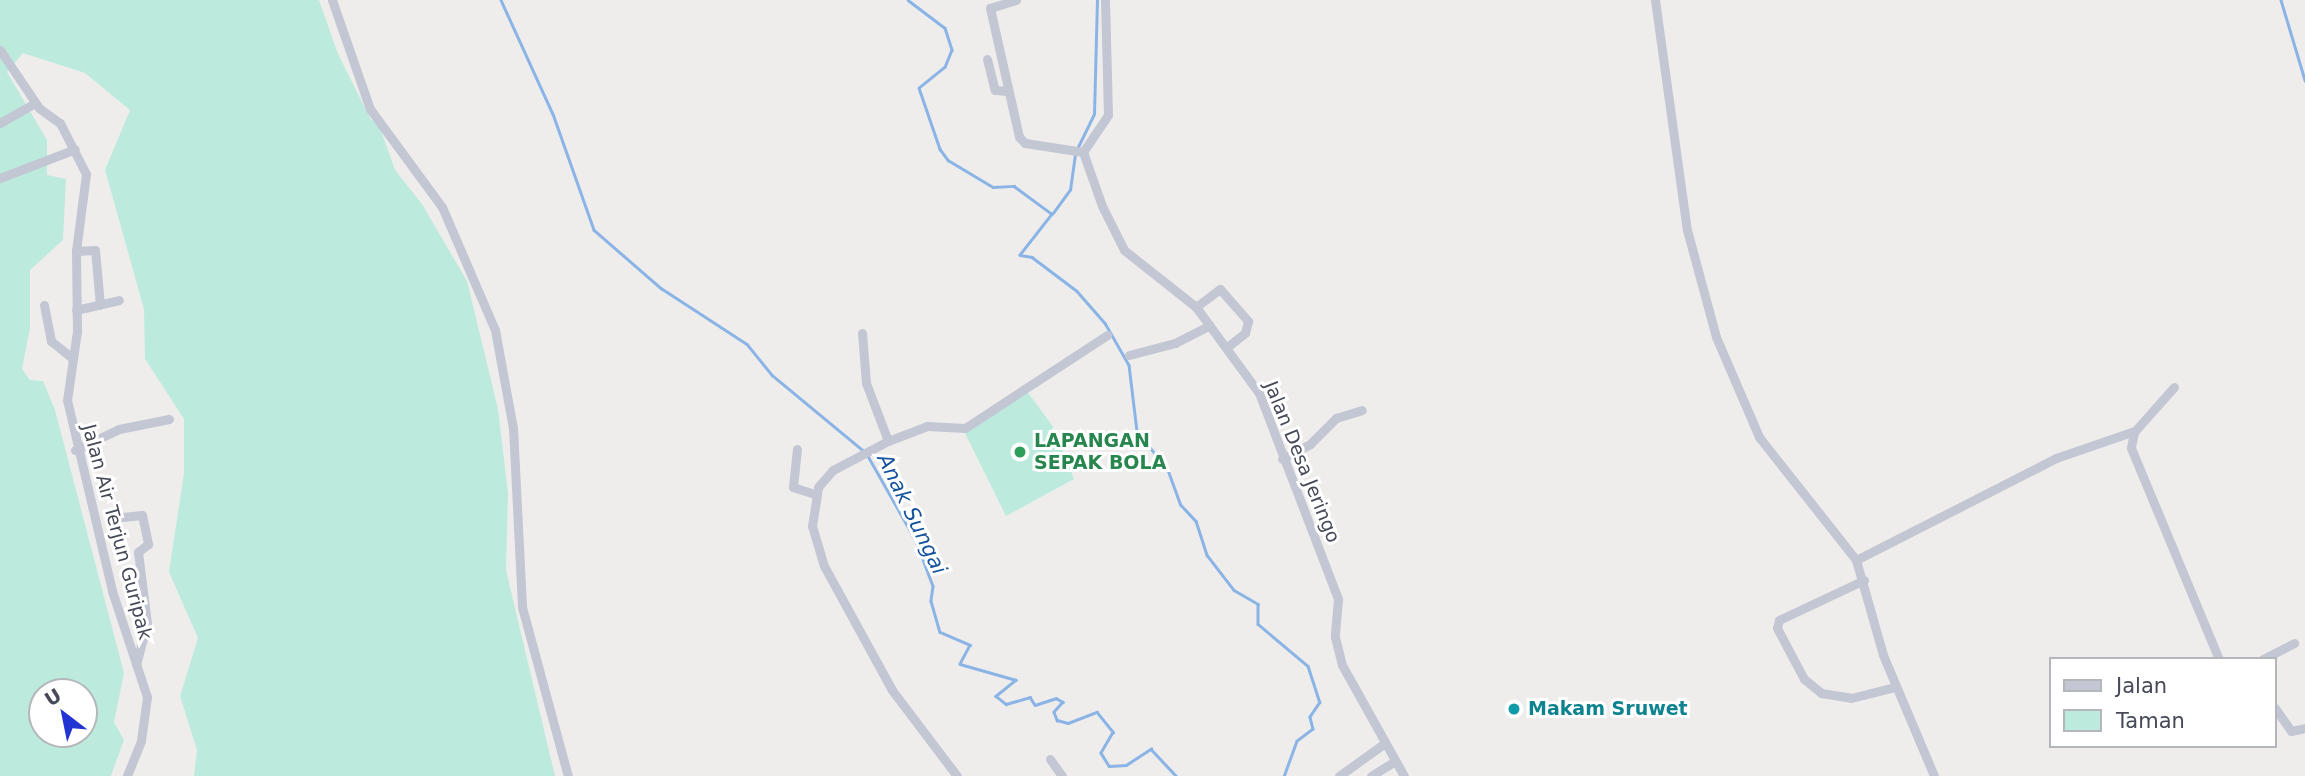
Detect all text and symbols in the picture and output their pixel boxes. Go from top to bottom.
street label: Jalan Desa Jeringo [1259,378,1345,546]
street label: Jalan Air Terjun Guripak [77,422,157,642]
place label: LAPANGAN SEPAK BOLA [1034,430,1166,474]
marker: LAPANGAN SEPAK BOLA [1012,444,1028,460]
water label: Anak Sungai [872,449,952,579]
legend [2050,657,2277,748]
text: Jalan [2116,674,2167,698]
north arrow [28,678,98,748]
text: U [41,683,65,710]
place label: Makam Sruwet [1528,698,1688,720]
marker: Makam Sruwet [1506,701,1522,717]
text: Taman [2116,709,2185,733]

